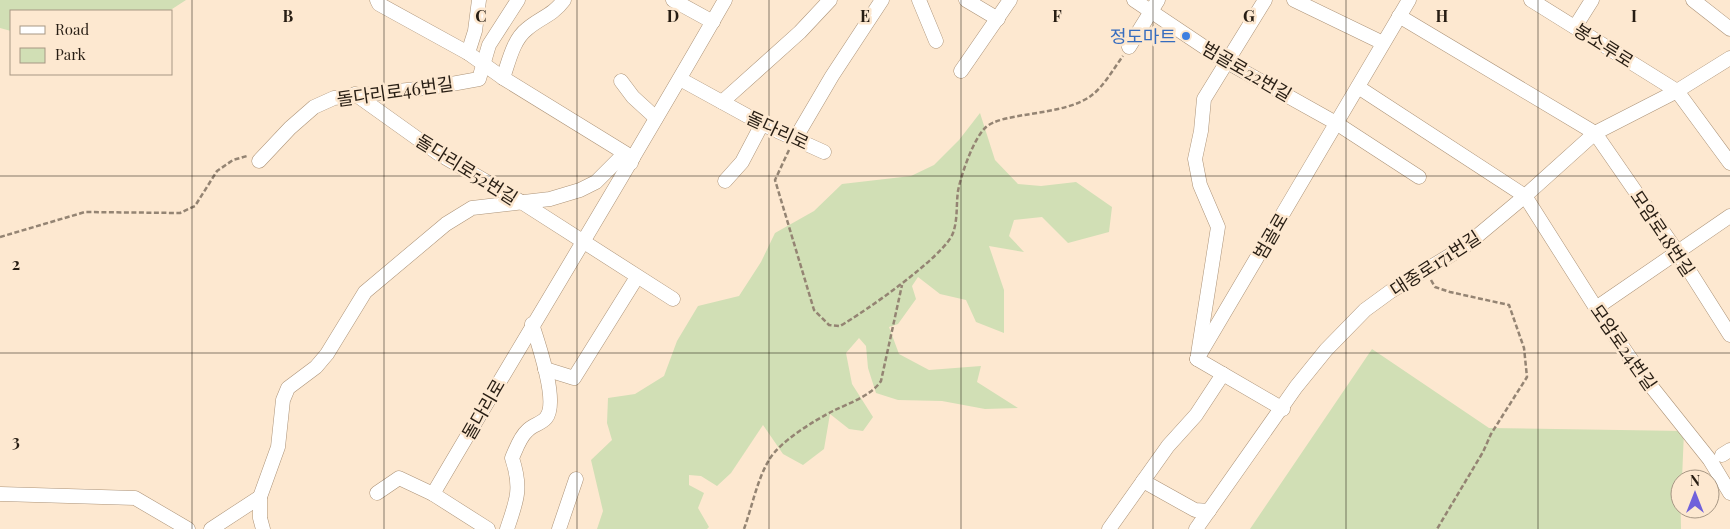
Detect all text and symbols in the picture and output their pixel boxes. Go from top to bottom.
text: B [283,5,294,26]
text: C [475,5,487,26]
text: D [667,5,679,26]
text: E [860,5,870,26]
text: F [1052,5,1062,26]
text: G [1243,5,1255,26]
text: H [1436,5,1449,26]
text: I [1631,5,1637,26]
legend [10,10,172,75]
street label: 봉소루로 [1570,17,1638,73]
text: Road [55,19,89,39]
place label: 정도마트 [1110,24,1176,48]
marker: 정도마트 [1180,30,1192,42]
street label: 범골로22번길 [1198,36,1296,106]
text: Park [55,44,87,64]
street label: 돌다리로46번길 [335,71,455,111]
street label: 돌다리로 [743,105,813,155]
street label: 돌다리로52번길 [412,128,522,210]
street label: 모암로18번길 [1625,185,1701,281]
street label: 범골로 [1247,208,1293,264]
street label: 대종로171번길 [1385,225,1485,301]
text: 2 [12,253,20,274]
street label: 모암로24번길 [1585,299,1663,395]
street label: 돌다리로 [456,374,510,444]
text: 3 [12,430,20,451]
north arrow [1670,469,1720,519]
text: N [1690,471,1700,490]

